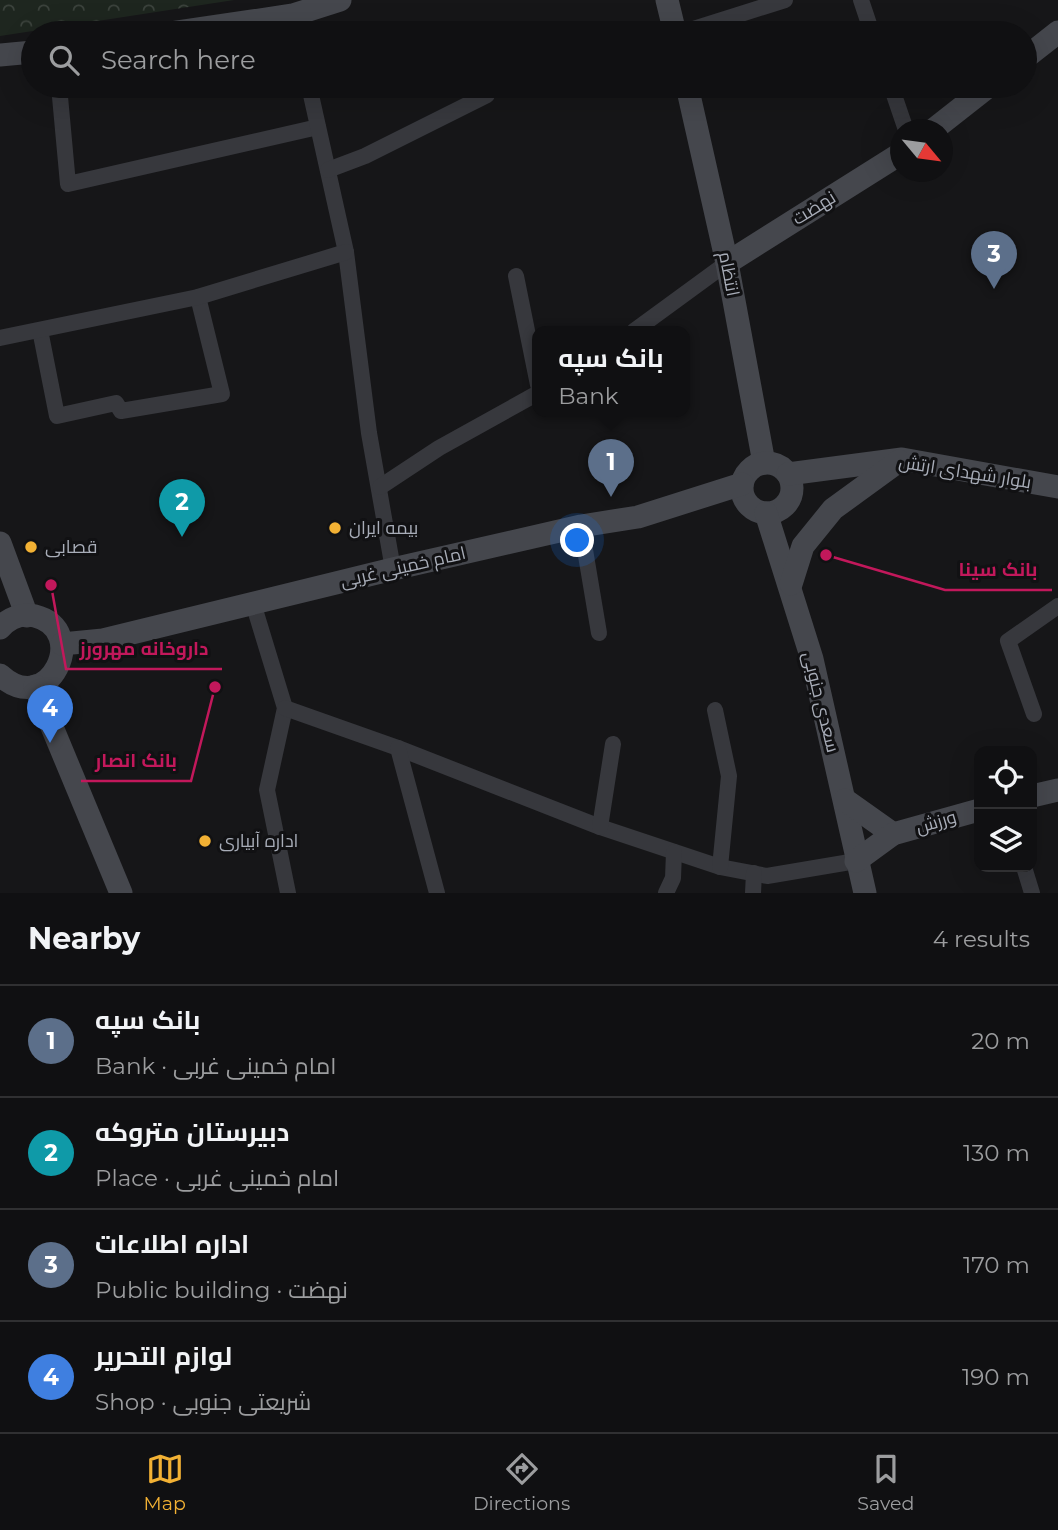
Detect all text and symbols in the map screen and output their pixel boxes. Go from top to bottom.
search box [21,21,1037,98]
icon: search [45,41,83,79]
text: Search here [101,44,256,76]
north arrow [890,119,953,182]
street label: نهضت [788,186,840,230]
pin: 3 [971,231,1017,289]
street label: انتظام [713,250,744,298]
popup [532,326,690,417]
text: بانک سپه [558,342,664,374]
text: Bank [558,382,618,410]
pin: 1 [588,439,634,497]
street label: بلوار شهدای ارتش [897,451,1033,493]
pin: 2 [159,479,205,537]
place label: بیمه ایران [349,517,418,539]
marker: بیمه ایران [327,520,343,536]
your location [560,523,594,557]
place label: قصابی [45,536,97,558]
marker: قصابی [23,539,39,555]
street label: امام خمینی غربی [338,542,468,593]
callout: بانک سینا [945,550,1052,590]
text: بانک سینا [959,558,1037,581]
callout: داروخانه مهرورز [66,629,222,669]
text: داروخانه مهرورز [79,637,208,661]
street label: سعدی جنوبی [798,649,844,755]
pin: 4 [27,685,73,743]
callout: بانک انصار [81,741,191,781]
map controls [974,746,1037,872]
button: locate [974,746,1037,809]
text: بانک انصار [94,749,177,772]
street label: ورزش [913,806,959,838]
button: layers [974,809,1037,872]
place label: اداره آبیاری [219,830,298,852]
marker: اداره آبیاری [197,833,213,849]
text: Nearby [28,920,140,957]
text: 4 results [933,925,1030,953]
text: بانک سپه [95,1004,200,1036]
text: 1 [46,1027,56,1055]
text: 20 m [971,1027,1030,1055]
text: Bank · امام خمینی غربی [95,1052,336,1080]
text: دبیرستان متروکه [95,1116,289,1148]
text: 2 [44,1139,58,1167]
text: 130 m [963,1139,1030,1167]
text: Place · امام خمینی غربی [95,1164,339,1192]
text: اداره اطلاعات [95,1228,249,1260]
text: 3 [44,1251,58,1279]
text: 170 m [963,1251,1030,1279]
text: Public building · نهضت [95,1276,348,1304]
text: لوازم التحریر [95,1340,232,1372]
text: 4 [43,1363,59,1391]
text: 190 m [962,1363,1030,1391]
text: Shop · شریعتی جنوبی [95,1388,311,1416]
tab: Map [144,1450,186,1515]
tab: Directions [473,1450,570,1515]
tab: Saved [857,1450,914,1515]

